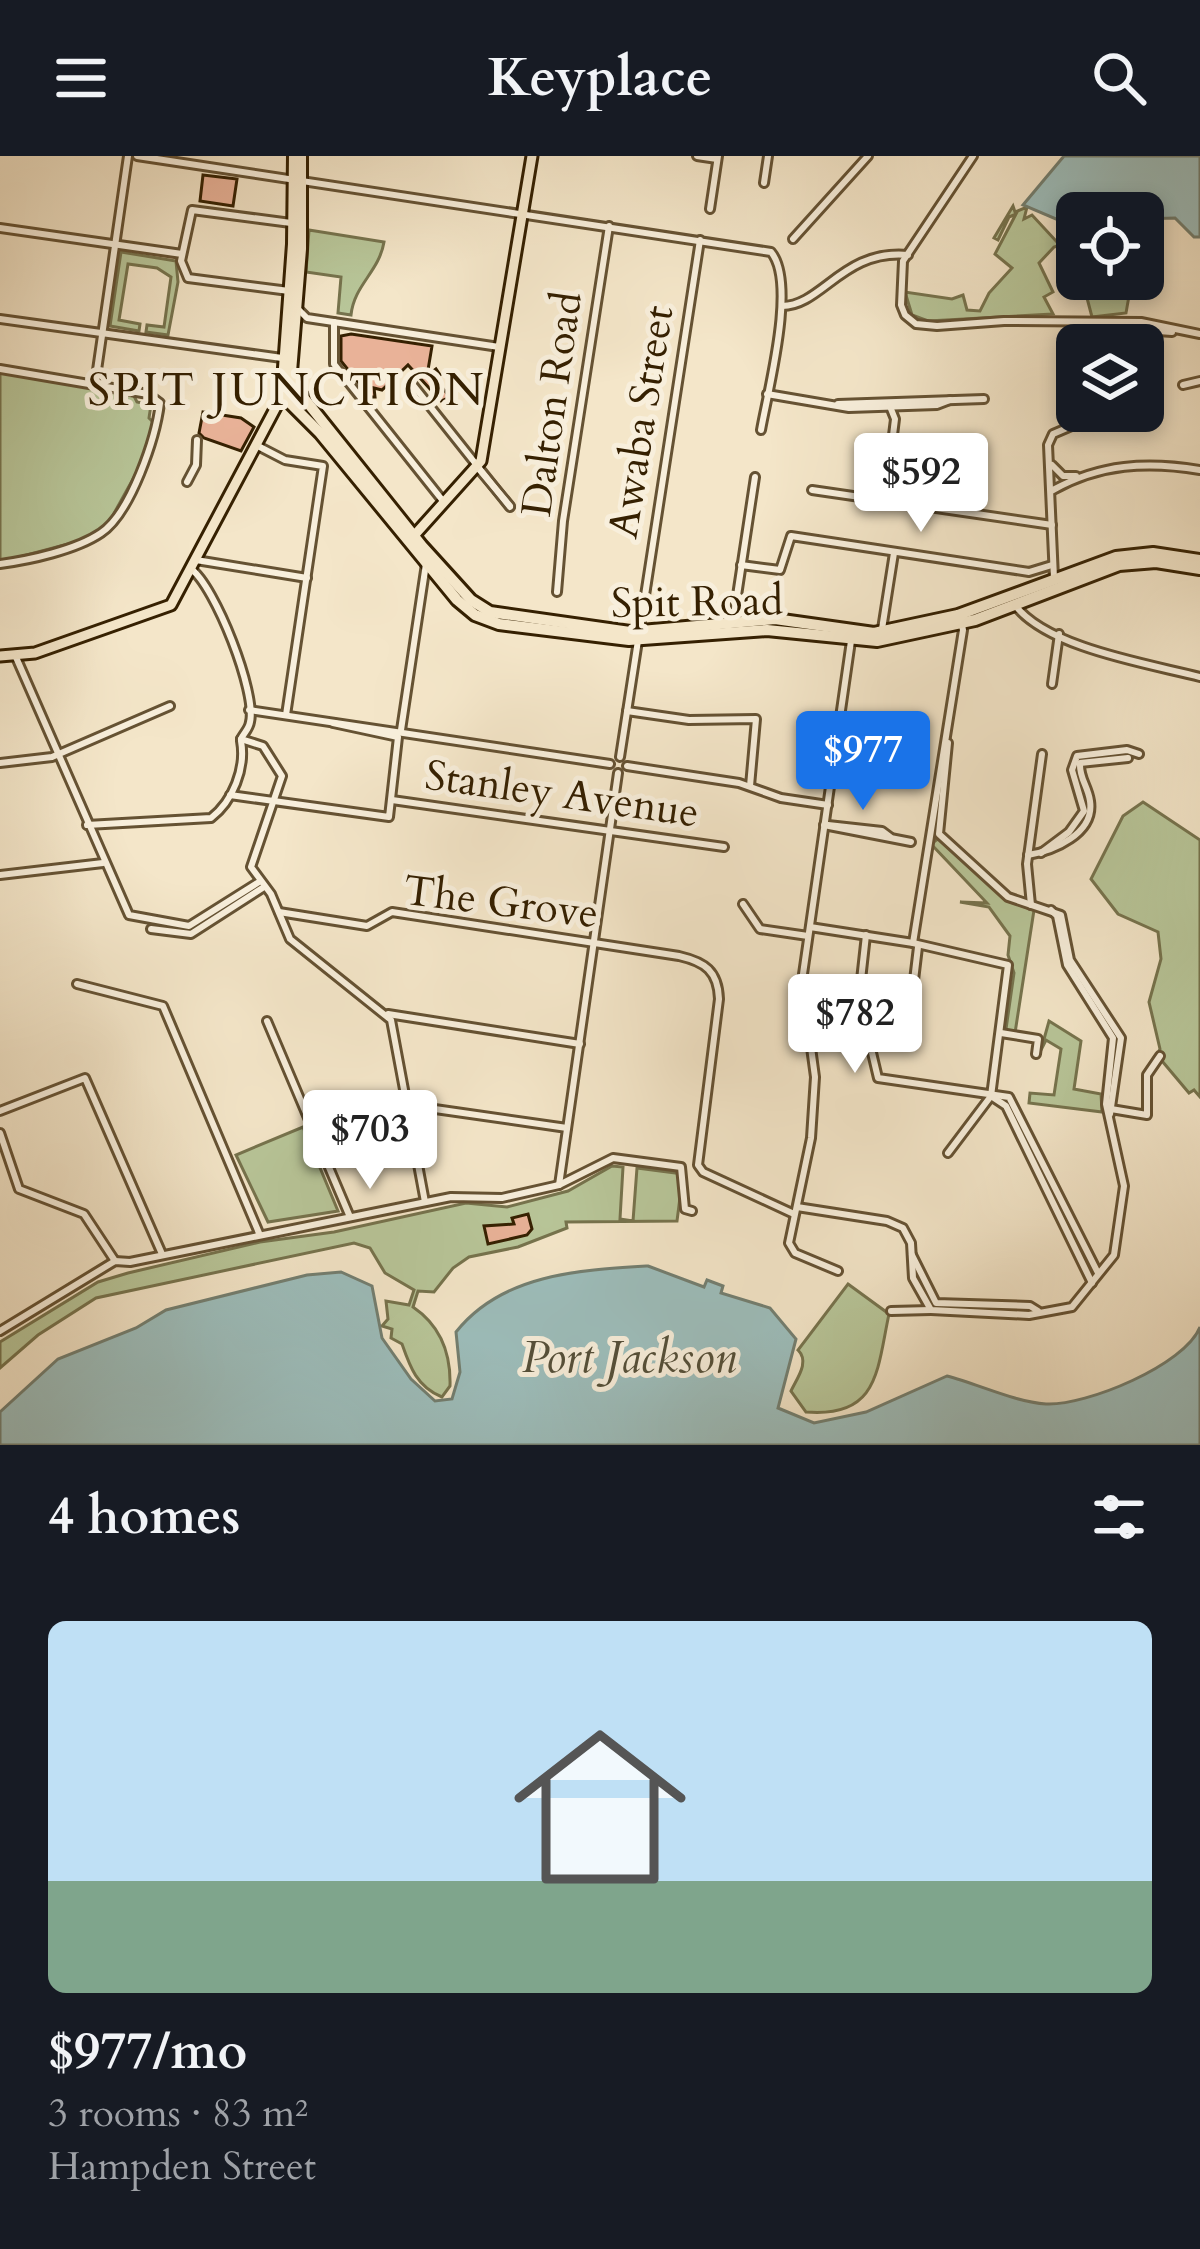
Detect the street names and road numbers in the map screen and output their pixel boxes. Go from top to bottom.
street label: Dalton Road [508,288,596,520]
street label: Awaba Street [594,302,688,542]
street label: Spit Road [610,572,784,632]
street label: Stanley Avenue [422,747,702,841]
street label: The Grove [400,862,602,942]

